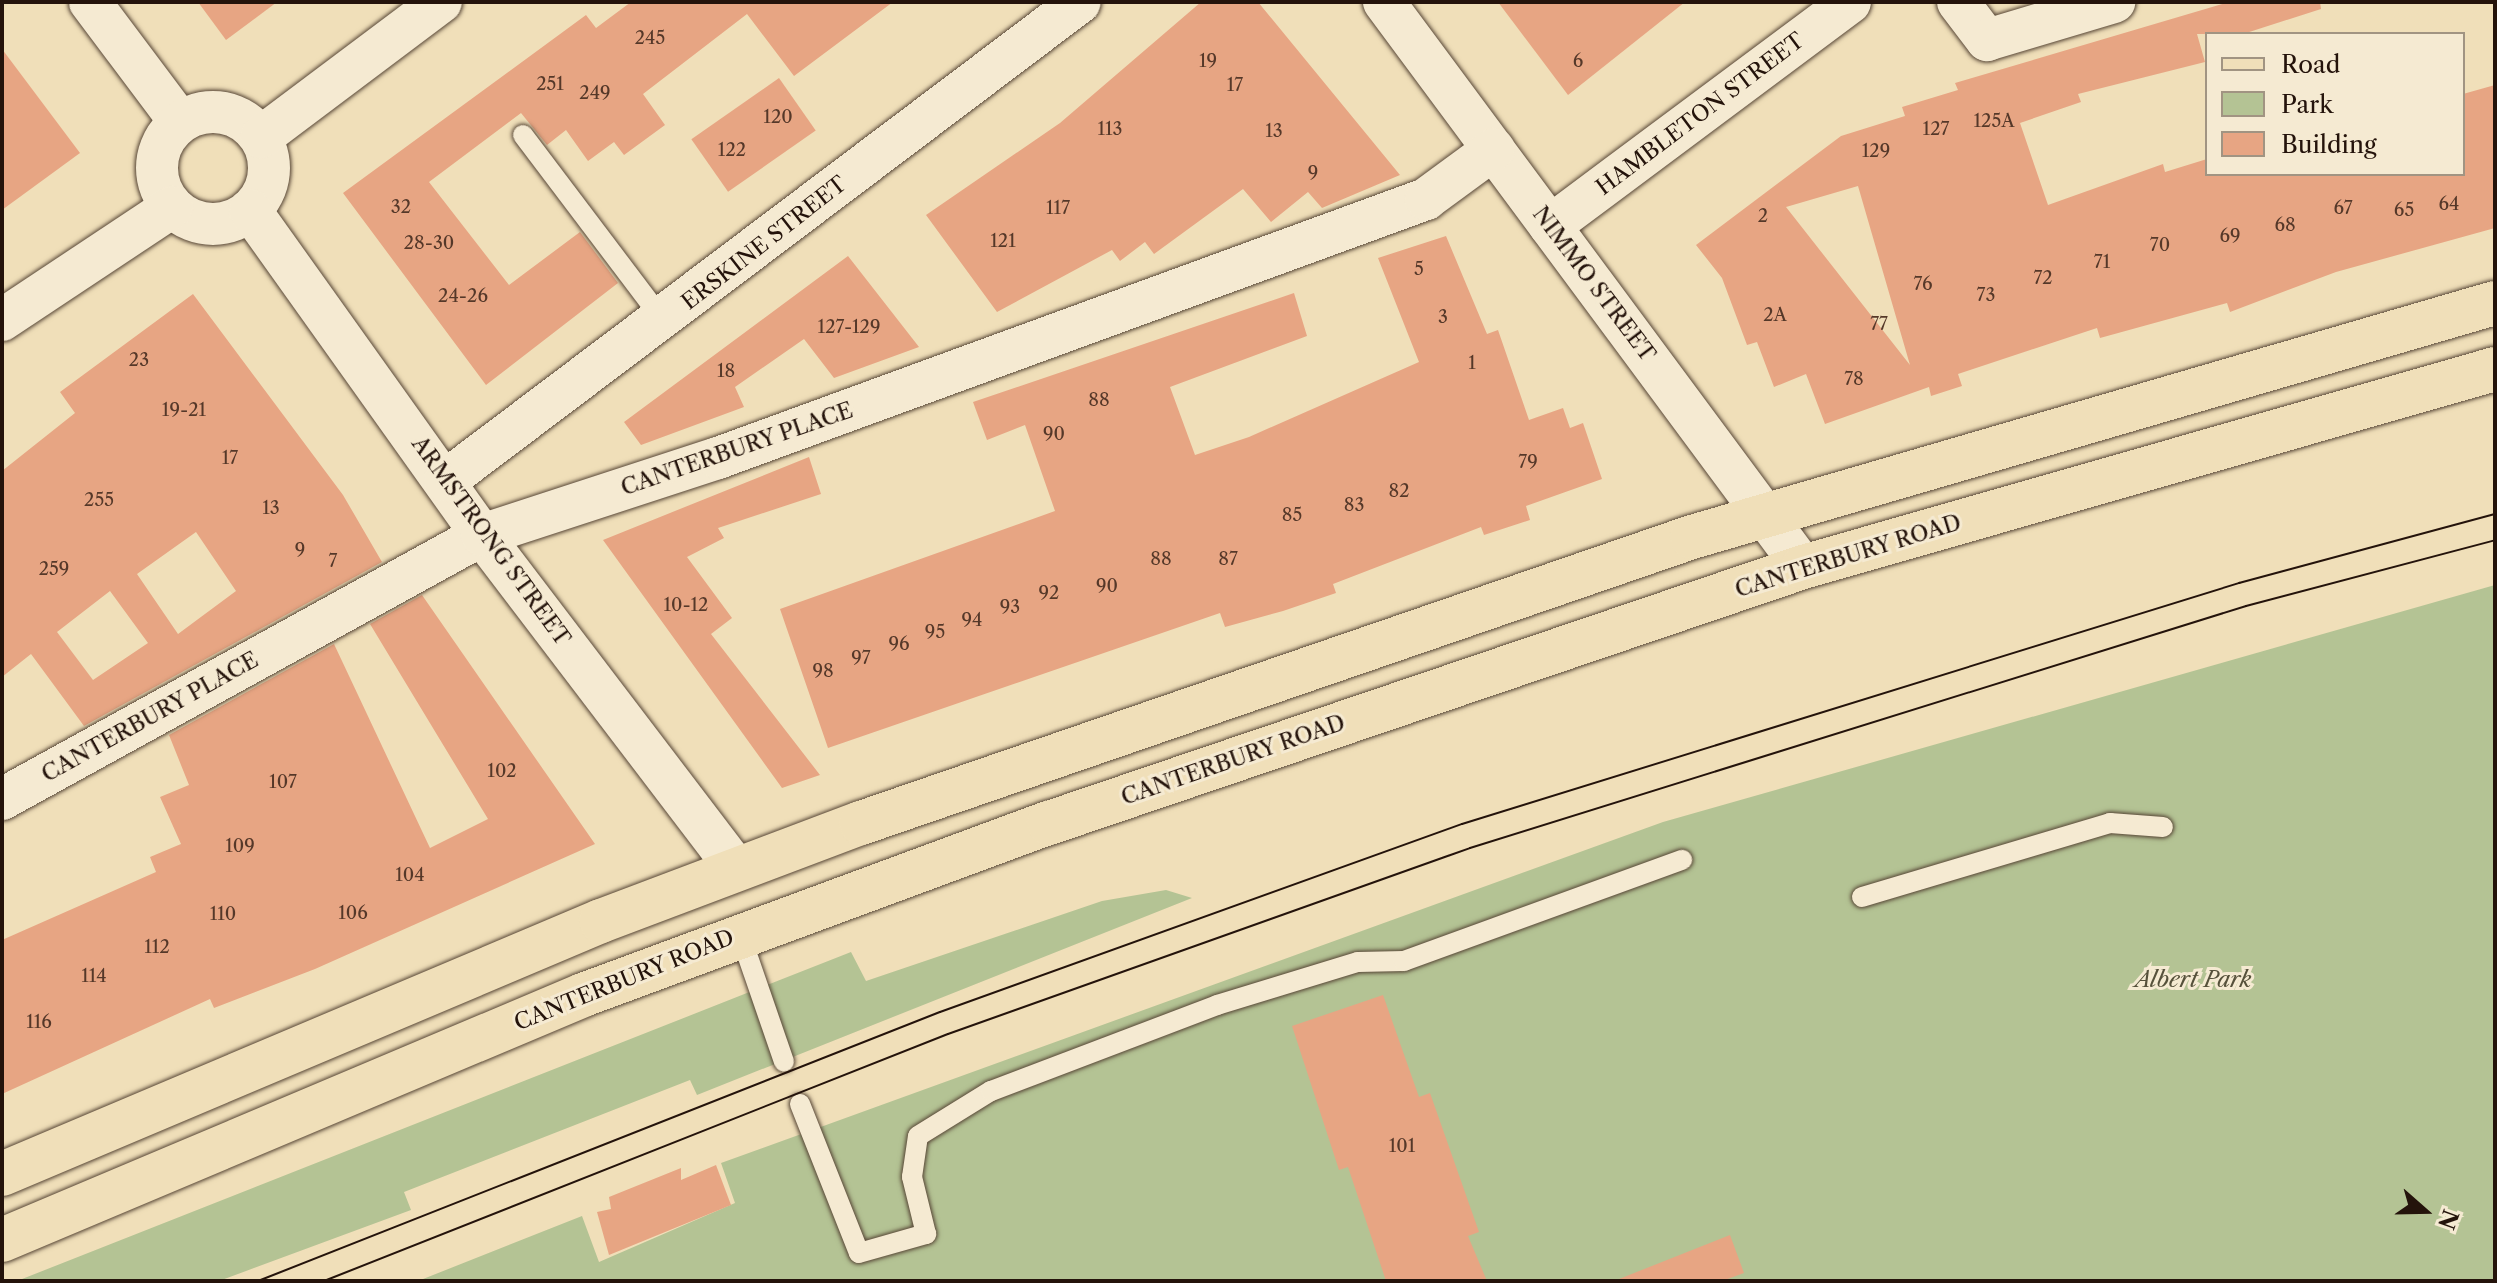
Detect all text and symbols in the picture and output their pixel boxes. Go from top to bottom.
house number: 245 [635,27,665,49]
street label: HAMBLETON STREET [1591,27,1809,201]
legend [2205,32,2465,176]
house number: 19 [1199,50,1217,72]
house number: 6 [1573,50,1583,72]
text: Road [2281,50,2340,79]
house number: 251 [536,73,564,95]
house number: 17 [1227,74,1243,96]
house number: 249 [579,82,611,104]
text: Park [2281,90,2333,119]
house number: 120 [763,106,793,128]
house number: 125A [1973,110,2015,132]
house number: 113 [1097,118,1123,140]
house number: 127 [1923,118,1949,140]
house number: 13 [1265,120,1283,142]
text: Building [2281,130,2377,159]
house number: 122 [718,139,746,161]
house number: 129 [1862,140,1890,162]
house number: 9 [1308,162,1318,184]
street label: ERSKINE STREET [676,171,852,315]
house number: 64 [2439,193,2459,215]
house number: 32 [391,196,411,218]
house number: 117 [1046,197,1070,219]
house number: 67 [2333,197,2353,219]
house number: 65 [2394,199,2414,221]
street label: NIMMO STREET [1527,201,1661,367]
house number: 2 [1758,205,1768,227]
house number: 68 [2274,214,2296,236]
house number: 69 [2219,225,2241,247]
house number: 121 [990,230,1016,252]
house number: 28-30 [404,232,454,254]
house number: 70 [2150,234,2170,256]
house number: 71 [2094,251,2110,273]
house number: 5 [1414,258,1424,280]
house number: 72 [2033,267,2053,289]
house number: 76 [1913,273,1933,295]
house number: 73 [1977,284,1995,306]
house number: 24-26 [438,285,488,307]
house number: 2A [1763,304,1787,326]
house number: 3 [1438,306,1448,328]
house number: 77 [1870,313,1888,335]
house number: 127-129 [818,316,880,338]
house number: 23 [129,349,149,371]
house number: 1 [1468,352,1476,374]
house number: 18 [717,360,735,382]
house number: 78 [1844,368,1864,390]
house number: 88 [1088,389,1110,411]
street label: CANTERBURY PLACE [617,397,857,501]
house number: 19-21 [162,399,206,421]
house number: 90 [1043,423,1065,445]
street label: ARMSTRONG STREET [406,431,576,651]
house number: 17 [222,447,238,469]
house number: 79 [1518,451,1538,473]
house number: 82 [1388,480,1410,502]
house number: 255 [84,489,114,511]
house number: 83 [1344,494,1364,516]
house number: 13 [262,497,280,519]
house number: 85 [1282,504,1302,526]
street label: CANTERBURY ROAD [1731,509,1965,603]
house number: 9 [295,539,305,561]
house number: 88 [1150,548,1172,570]
house number: 87 [1218,548,1238,570]
house number: 7 [329,550,337,572]
house number: 259 [39,558,69,580]
house number: 90 [1096,575,1118,597]
house number: 92 [1039,582,1059,604]
house number: 10-12 [664,594,708,616]
house number: 93 [1000,596,1020,618]
house number: 94 [962,609,982,631]
house number: 95 [925,621,945,643]
house number: 96 [888,633,910,655]
street label: CANTERBURY PLACE [37,646,263,788]
house number: 97 [851,647,871,669]
house number: 98 [812,660,834,682]
street label: CANTERBURY ROAD [1117,709,1349,811]
house number: 102 [487,760,517,782]
house number: 107 [269,771,297,793]
house number: 109 [225,835,255,857]
house number: 104 [395,864,425,886]
house number: 106 [338,902,368,924]
house number: 110 [210,903,236,925]
street label: CANTERBURY ROAD [510,924,738,1036]
house number: 112 [144,936,170,958]
house number: 114 [81,965,107,987]
park label: Albert Park [2135,967,2251,993]
house number: 116 [26,1011,52,1033]
house number: 101 [1389,1135,1415,1157]
north arrow [2385,1171,2465,1251]
text: N [2432,1206,2464,1233]

